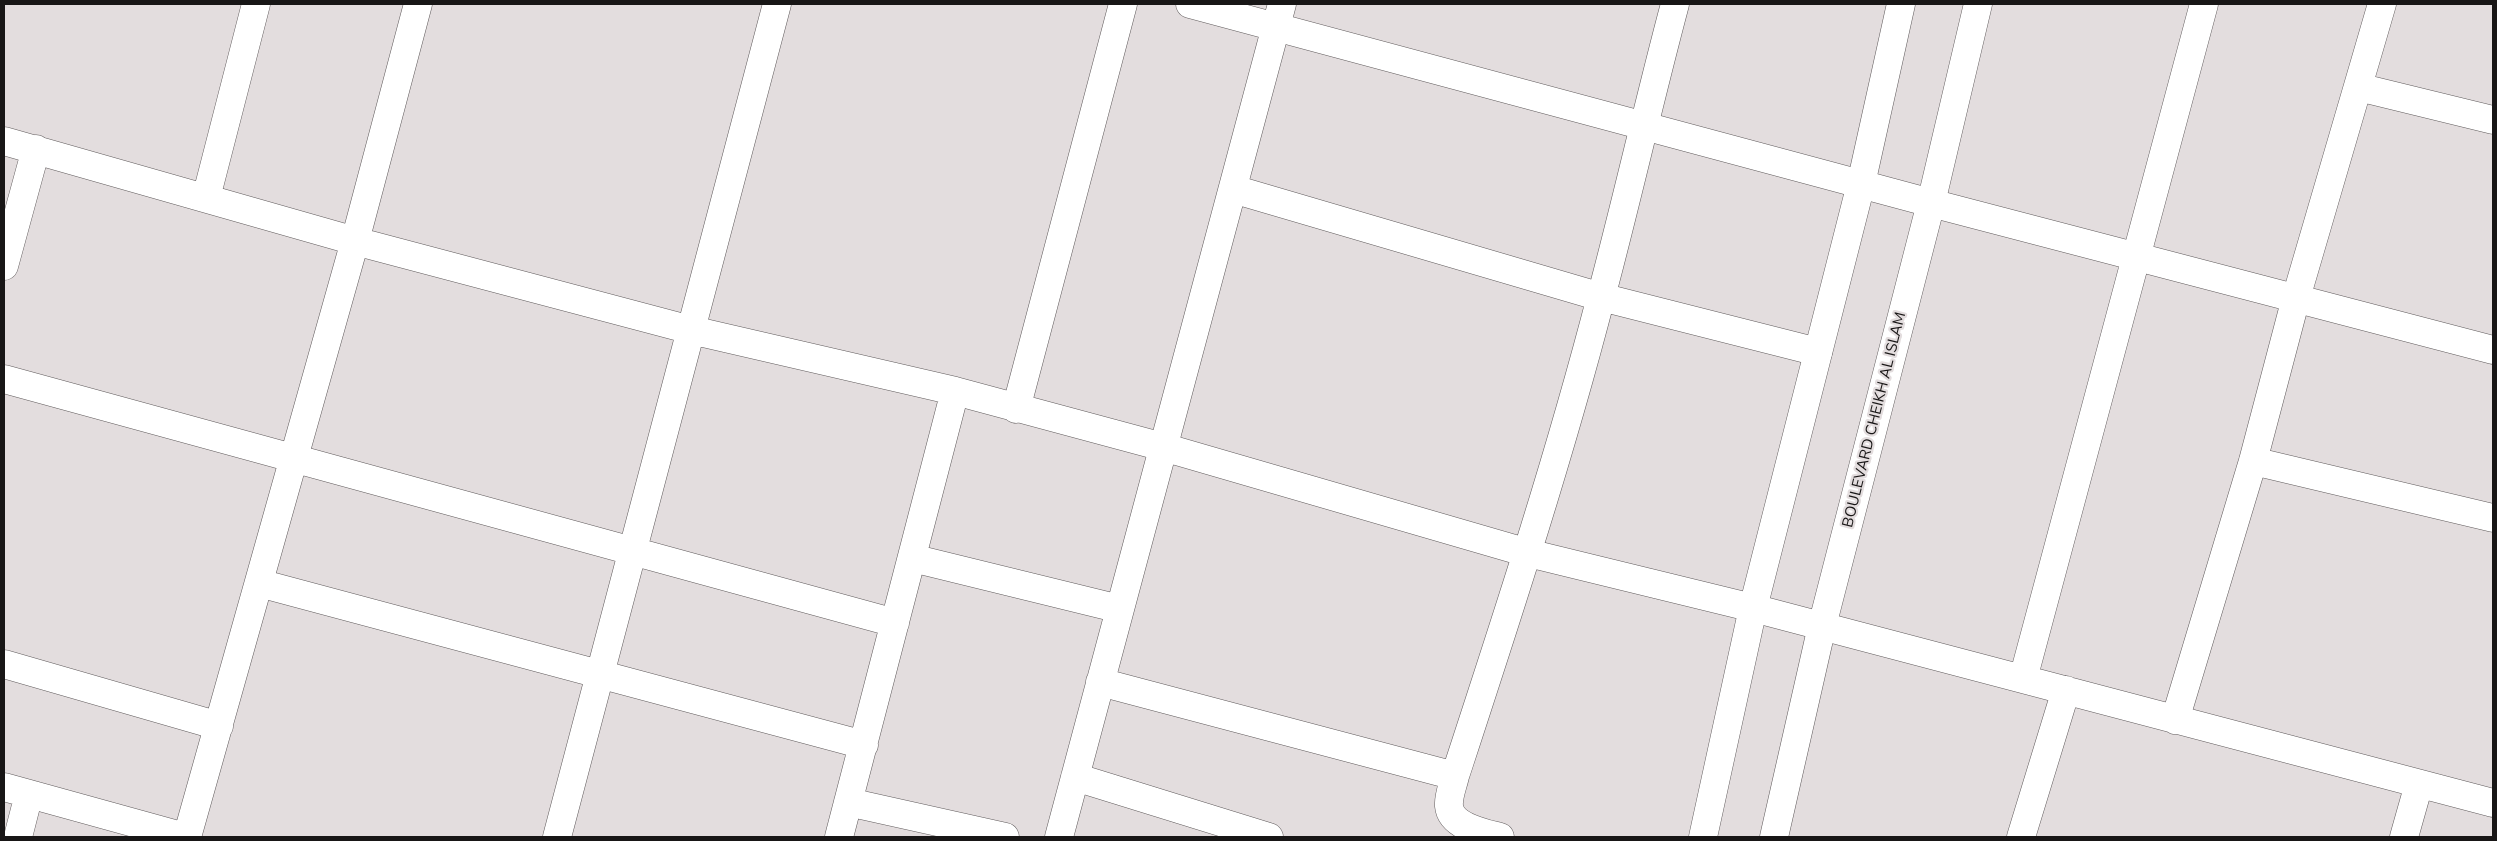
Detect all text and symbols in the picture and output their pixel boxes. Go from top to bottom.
street label: BOULEVARD CHEIKH AL ISLAM [1840,311,1910,529]

